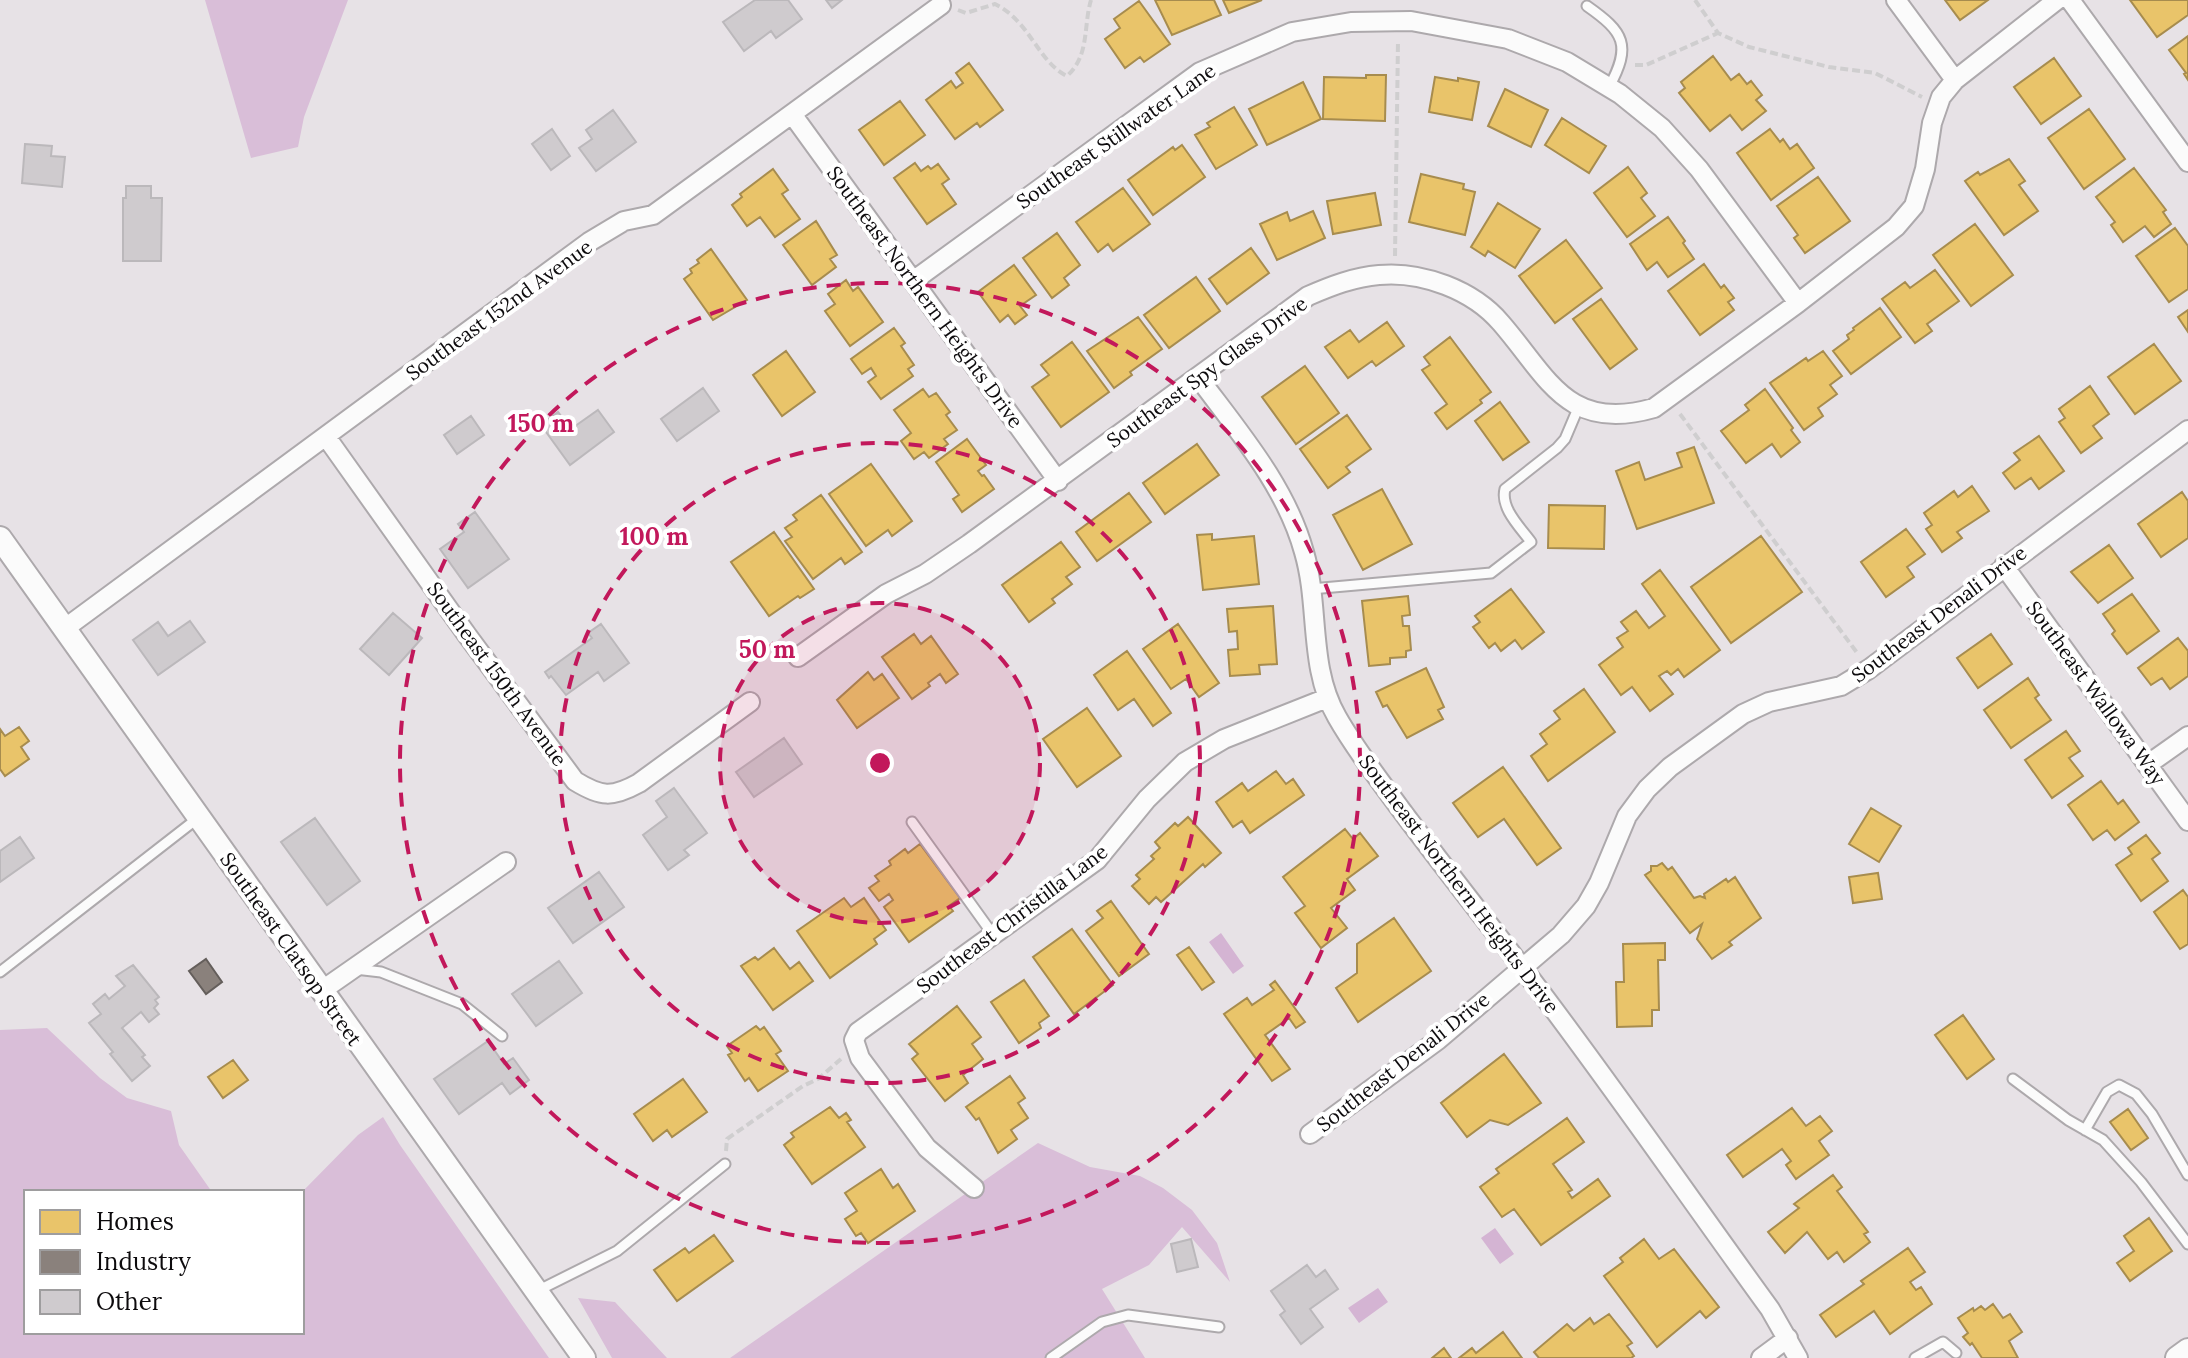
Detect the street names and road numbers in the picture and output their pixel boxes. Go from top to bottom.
street label: Southeast Stillwater Lane [1011,57,1220,214]
street label: Southeast Northern Heights Drive [822,161,1029,433]
street label: Southeast 152nd Avenue [401,233,597,386]
street label: Southeast Spy Glass Drive [1102,290,1312,453]
street label: Southeast Denali Drive [1846,540,2031,688]
street label: Southeast 150th Avenue [422,577,573,771]
street label: Southeast Wallowa Way [2021,596,2172,790]
street label: Southeast Northern Heights Drive [1354,749,1565,1018]
street label: Southeast Christilla Lane [911,839,1112,999]
street label: Southeast Clatsop Street [215,847,368,1050]
street label: Southeast Denali Drive [1311,986,1494,1137]

